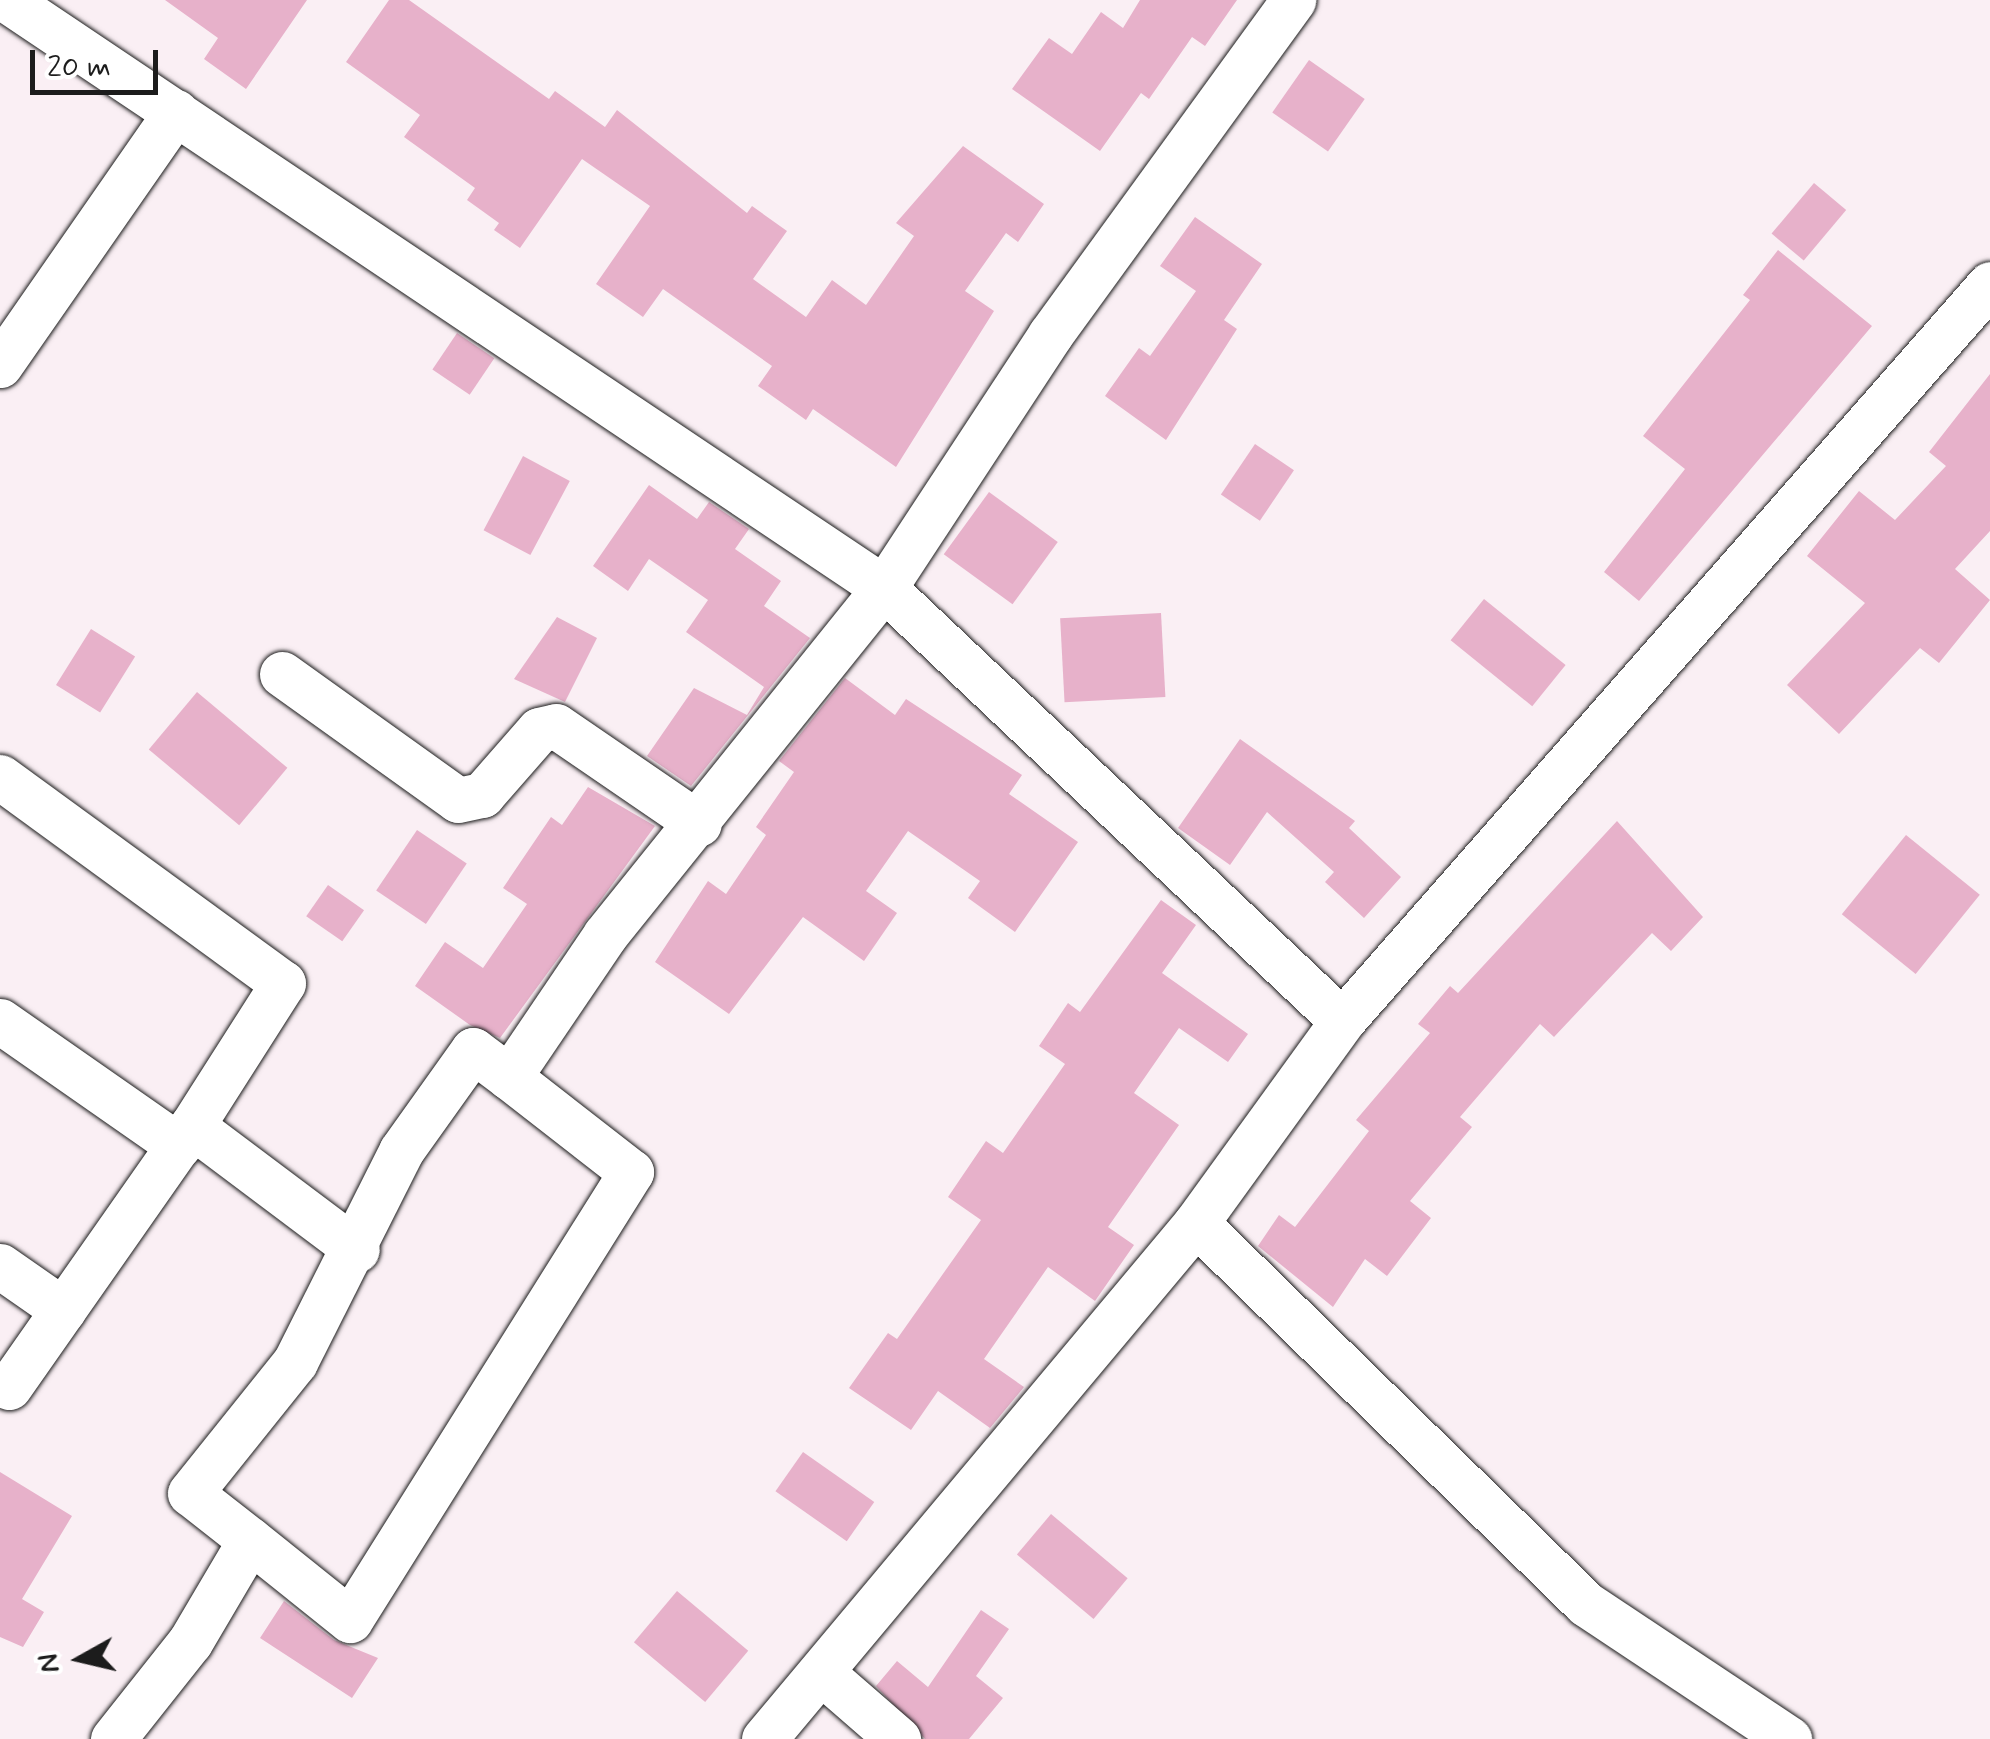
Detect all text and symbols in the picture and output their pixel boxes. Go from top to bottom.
scale bar [35,30,162,92]
text: 20 m [47,48,111,87]
north arrow [30,1609,130,1709]
text: N [30,1651,69,1675]

